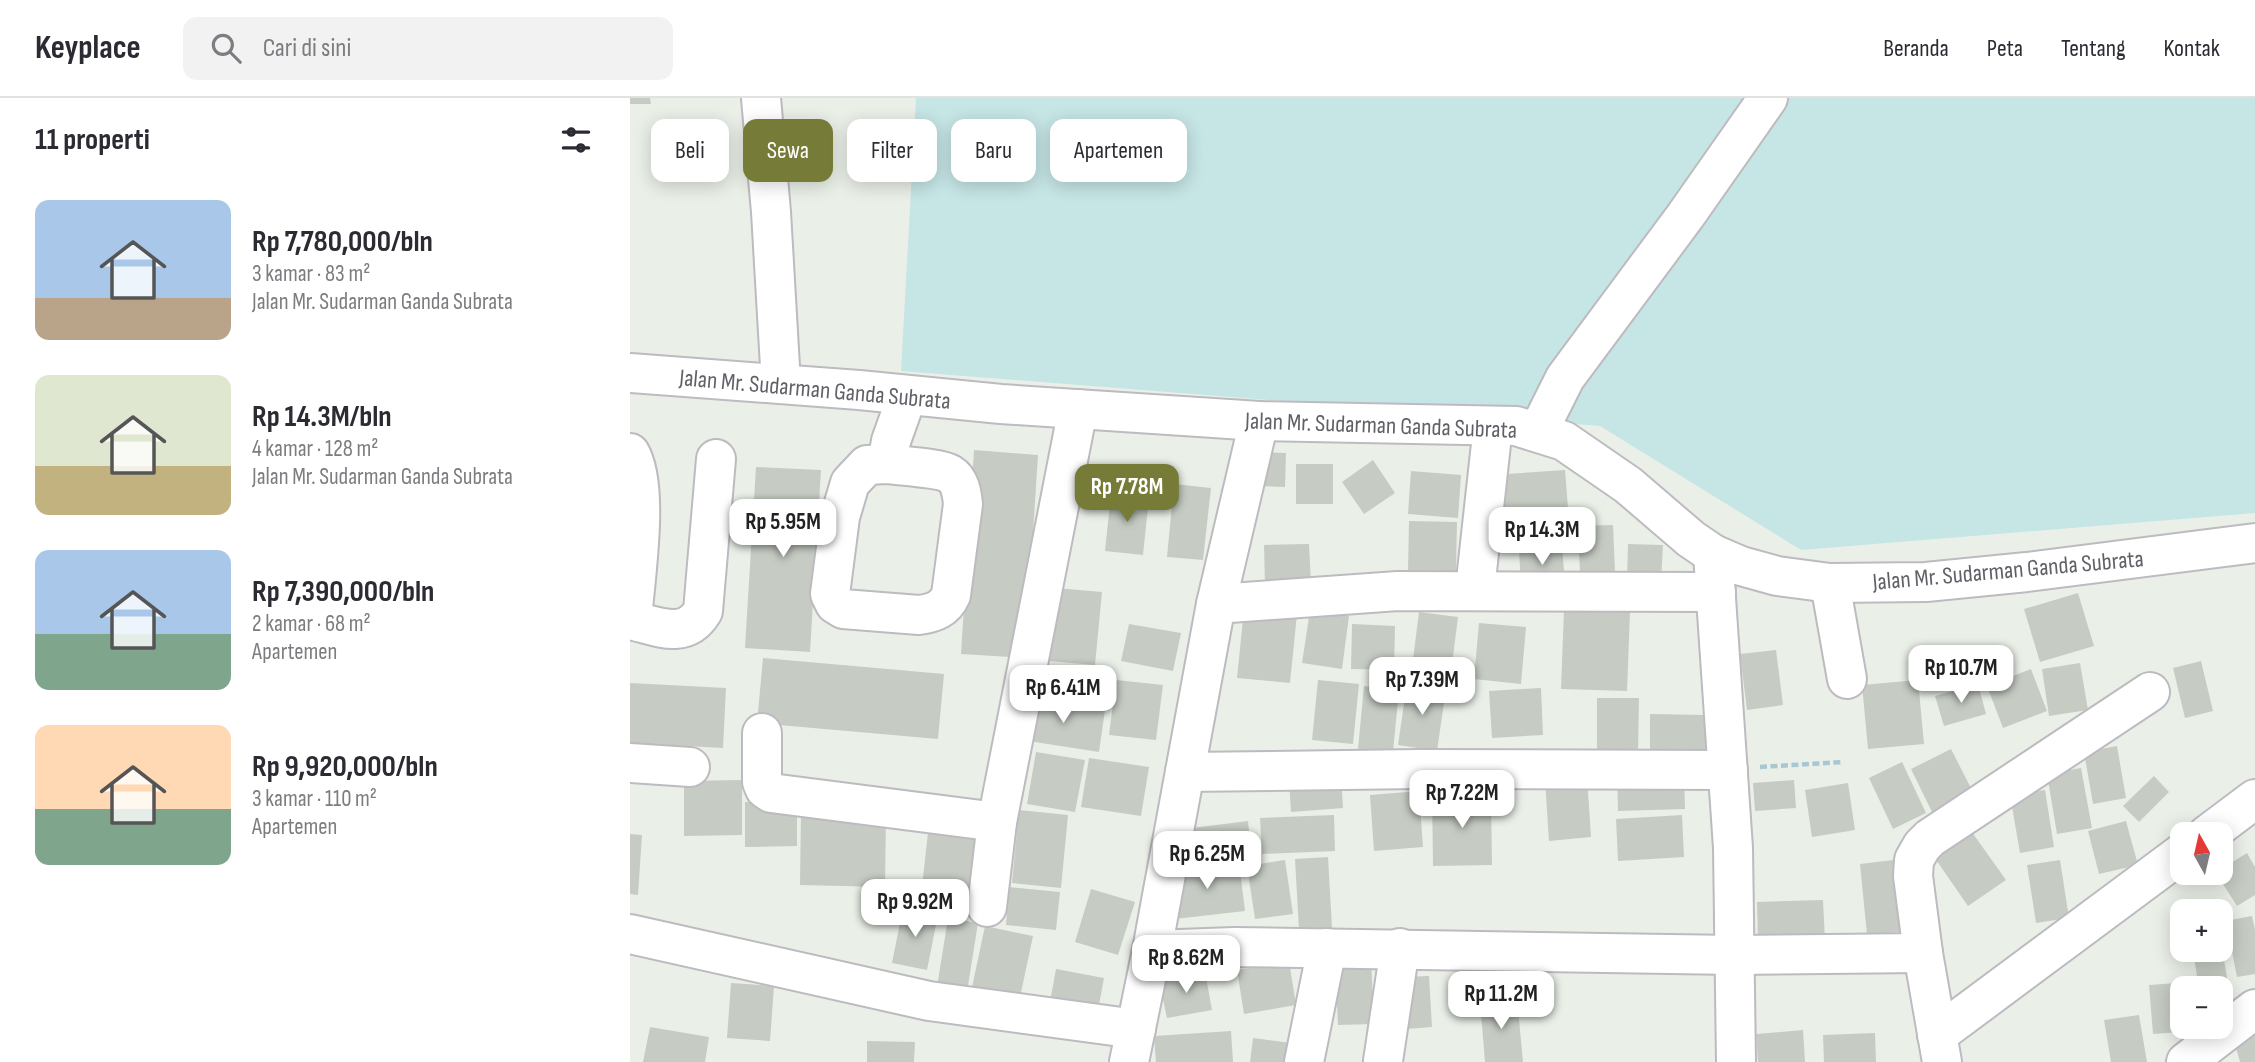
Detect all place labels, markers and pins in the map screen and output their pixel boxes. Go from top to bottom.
pin: Rp 7.78M [1055,464,1199,524]
pin: Rp 5.95M [711,500,855,559]
pin: Rp 14.3M [1470,508,1614,567]
pin: Rp 10.7M [1889,646,2033,705]
pin: Rp 7.39M [1350,658,1494,717]
pin: Rp 6.41M [991,666,1135,725]
pin: Rp 7.22M [1390,770,1534,830]
pin: Rp 6.25M [1135,832,1279,891]
pin: Rp 9.92M [843,880,987,939]
pin: Rp 8.62M [1114,936,1258,995]
pin: Rp 11.2M [1429,972,1573,1031]

